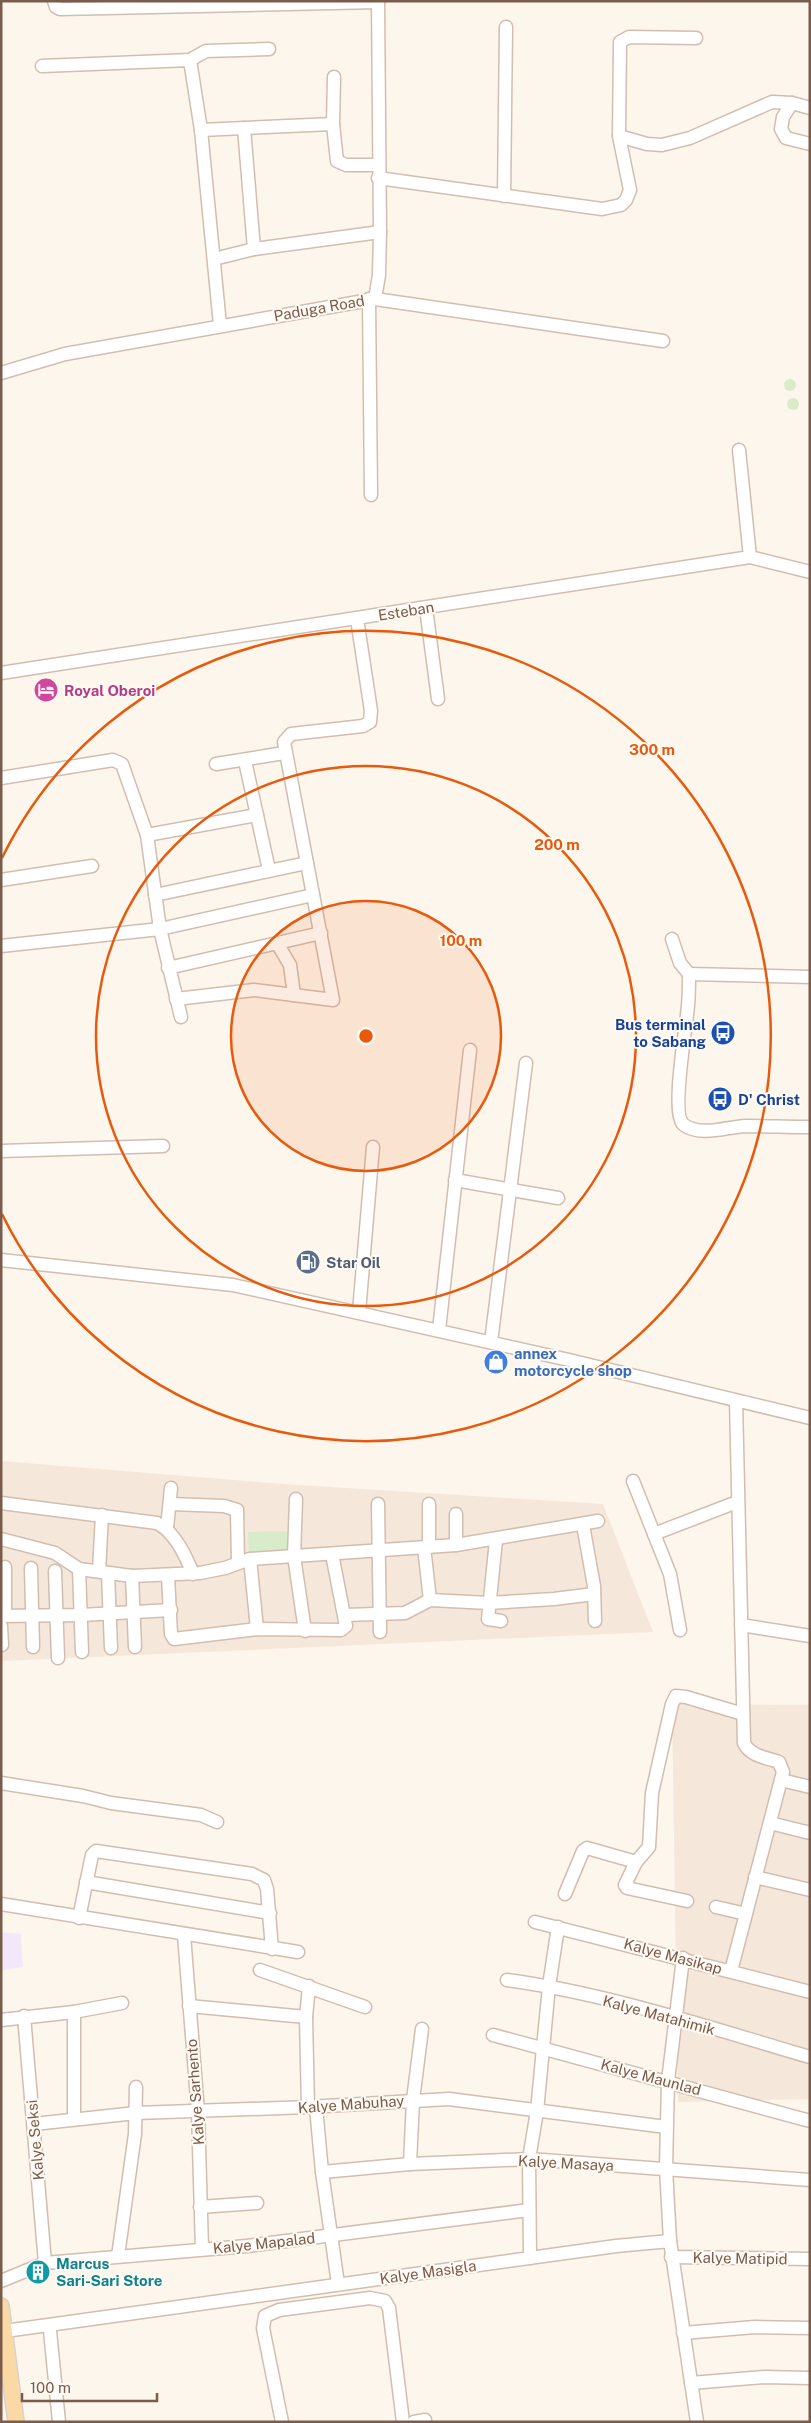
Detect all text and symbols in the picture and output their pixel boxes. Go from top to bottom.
street label: Paduga Road [272,292,366,324]
street label: Esteban [377,598,435,624]
hotel icon: Royal Oberoi [33,677,59,703]
place label: Royal Oberoi [64,682,155,699]
text: 300 m [629,741,675,758]
text: 200 m [534,836,580,853]
text: 100 m [440,932,482,949]
place label: Bus terminal to Sabang [615,1016,707,1050]
bus stop icon: Bus terminal to Sabang [710,1020,736,1046]
centre of rings [357,1027,375,1045]
bus stop icon: D' Christ [707,1086,733,1112]
place label: D' Christ [738,1091,800,1108]
fuel station icon: Star Oil [295,1249,321,1275]
place label: Star Oil [326,1254,381,1271]
place label: annex motorcycle shop [514,1345,632,1379]
shop icon: annex motorcycle shop [483,1349,509,1375]
street label: Kalye Masikap [622,1935,724,1977]
street label: Kalye Matahimik [601,1992,717,2038]
street label: Kalye Sarhento [183,2038,207,2146]
street label: Kalye Maunlad [599,2055,703,2099]
street label: Kalye Mabuhay [297,2092,405,2116]
street label: Kalye Seksi [23,2099,47,2181]
street label: Kalye Masaya [518,2152,614,2174]
street label: Kalye Mapalad [212,2229,316,2257]
street label: Kalye Matipid [692,2249,788,2267]
place label: Marcus Sari-Sari Store [56,2255,163,2289]
street label: Kalye Masigla [379,2257,477,2287]
building icon: Marcus Sari-Sari Store [25,2259,51,2285]
scale bar [22,2370,158,2402]
text: 100 m [30,2379,71,2396]

